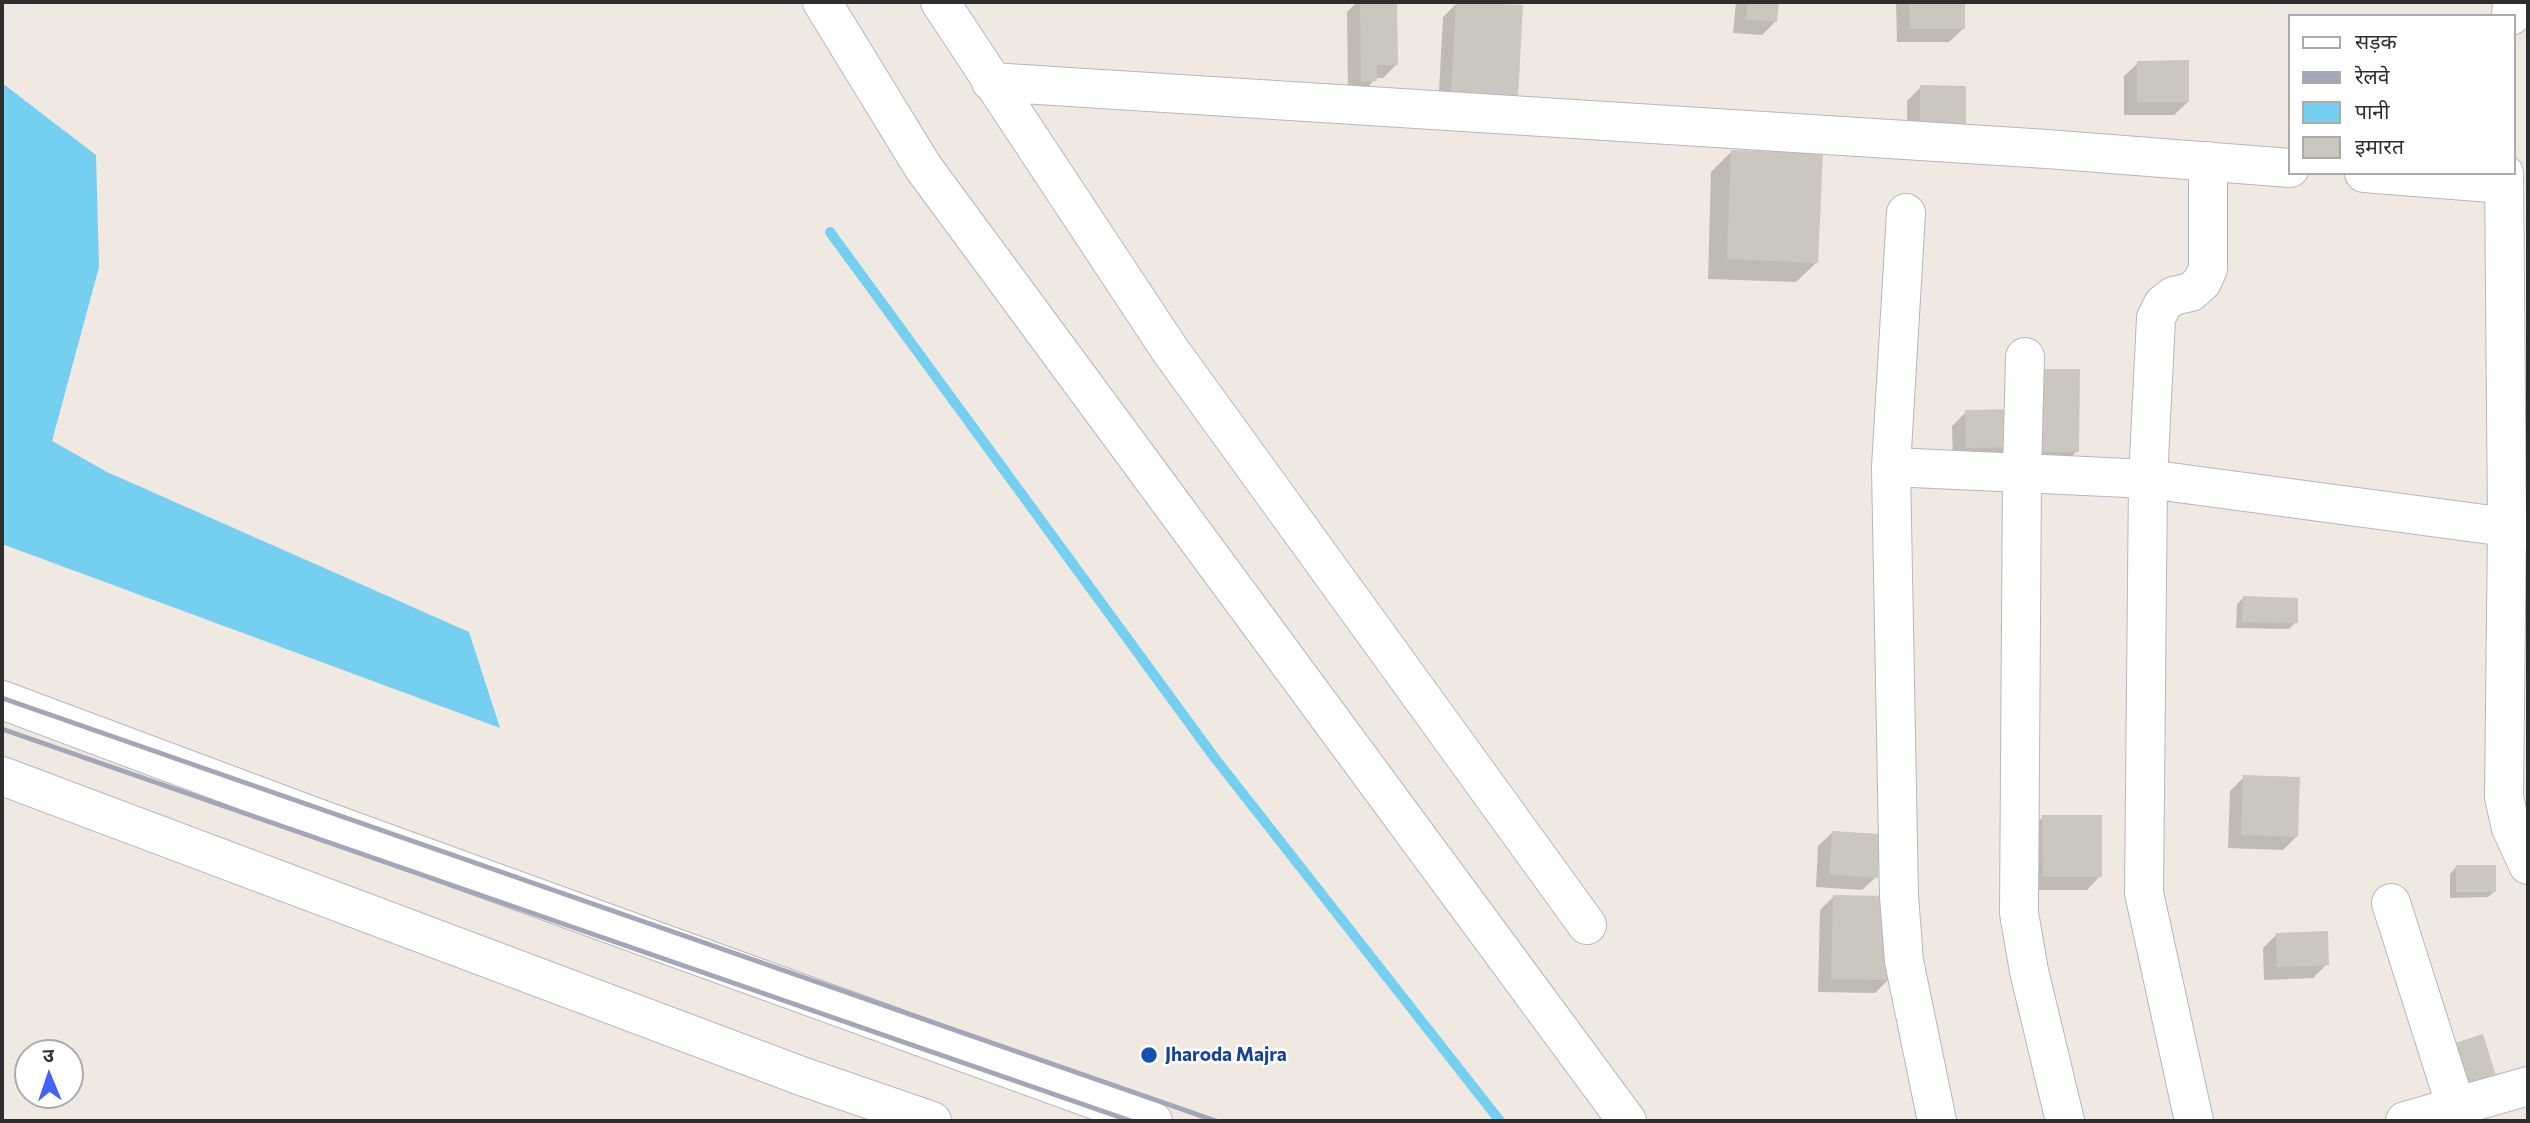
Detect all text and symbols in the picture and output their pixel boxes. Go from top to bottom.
legend [2288,14,2516,175]
text: सड़क [2355,28,2397,53]
text: रेलवे [2355,63,2390,88]
text: पानी [2355,98,2389,123]
text: इमारत [2355,133,2404,158]
north arrow [14,1039,84,1109]
text: उ [42,1043,54,1066]
place label: Jharoda Majra [1165,1044,1287,1066]
marker: Jharoda Majra [1139,1045,1159,1065]

